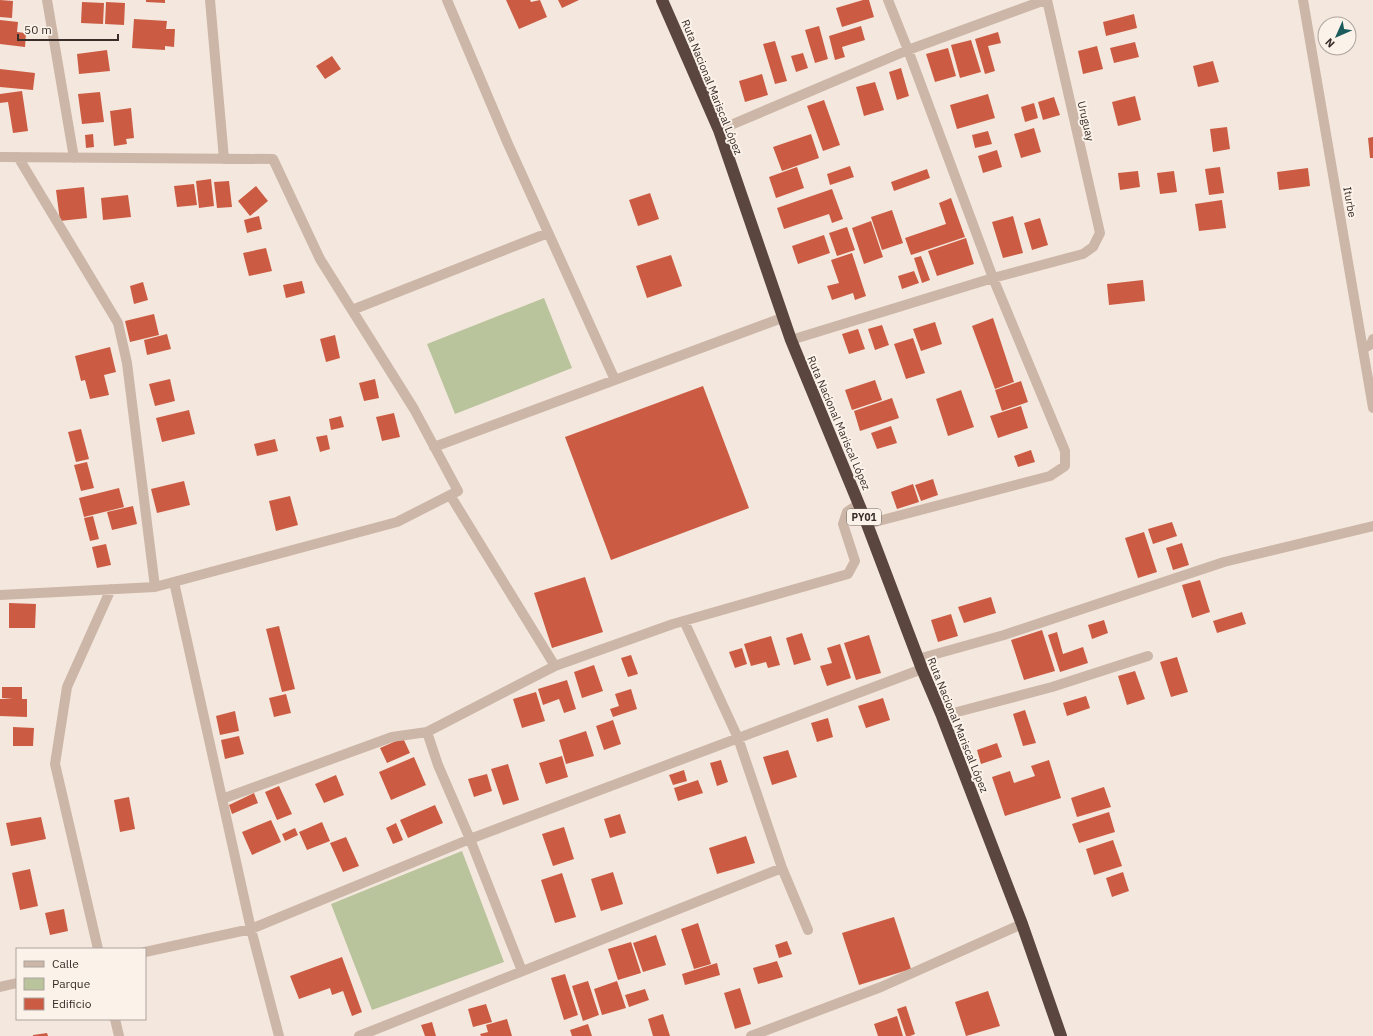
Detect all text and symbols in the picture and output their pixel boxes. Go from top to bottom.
scale bar [18,16,118,42]
north arrow [1317,16,1357,56]
street label: Ruta Nacional Mariscal López [678,17,746,157]
text: 50 m [24,22,52,37]
text: N [1322,35,1338,51]
street label: Uruguay [1075,99,1098,143]
street label: Iturbe [1340,186,1360,218]
street label: Ruta Nacional Mariscal López [804,354,874,492]
road number: PY01 [847,509,881,525]
street label: Ruta Nacional Mariscal López [924,655,992,795]
legend [16,948,146,1020]
text: Calle [52,956,79,971]
text: Parque [52,976,91,991]
text: Edificio [52,996,92,1011]

